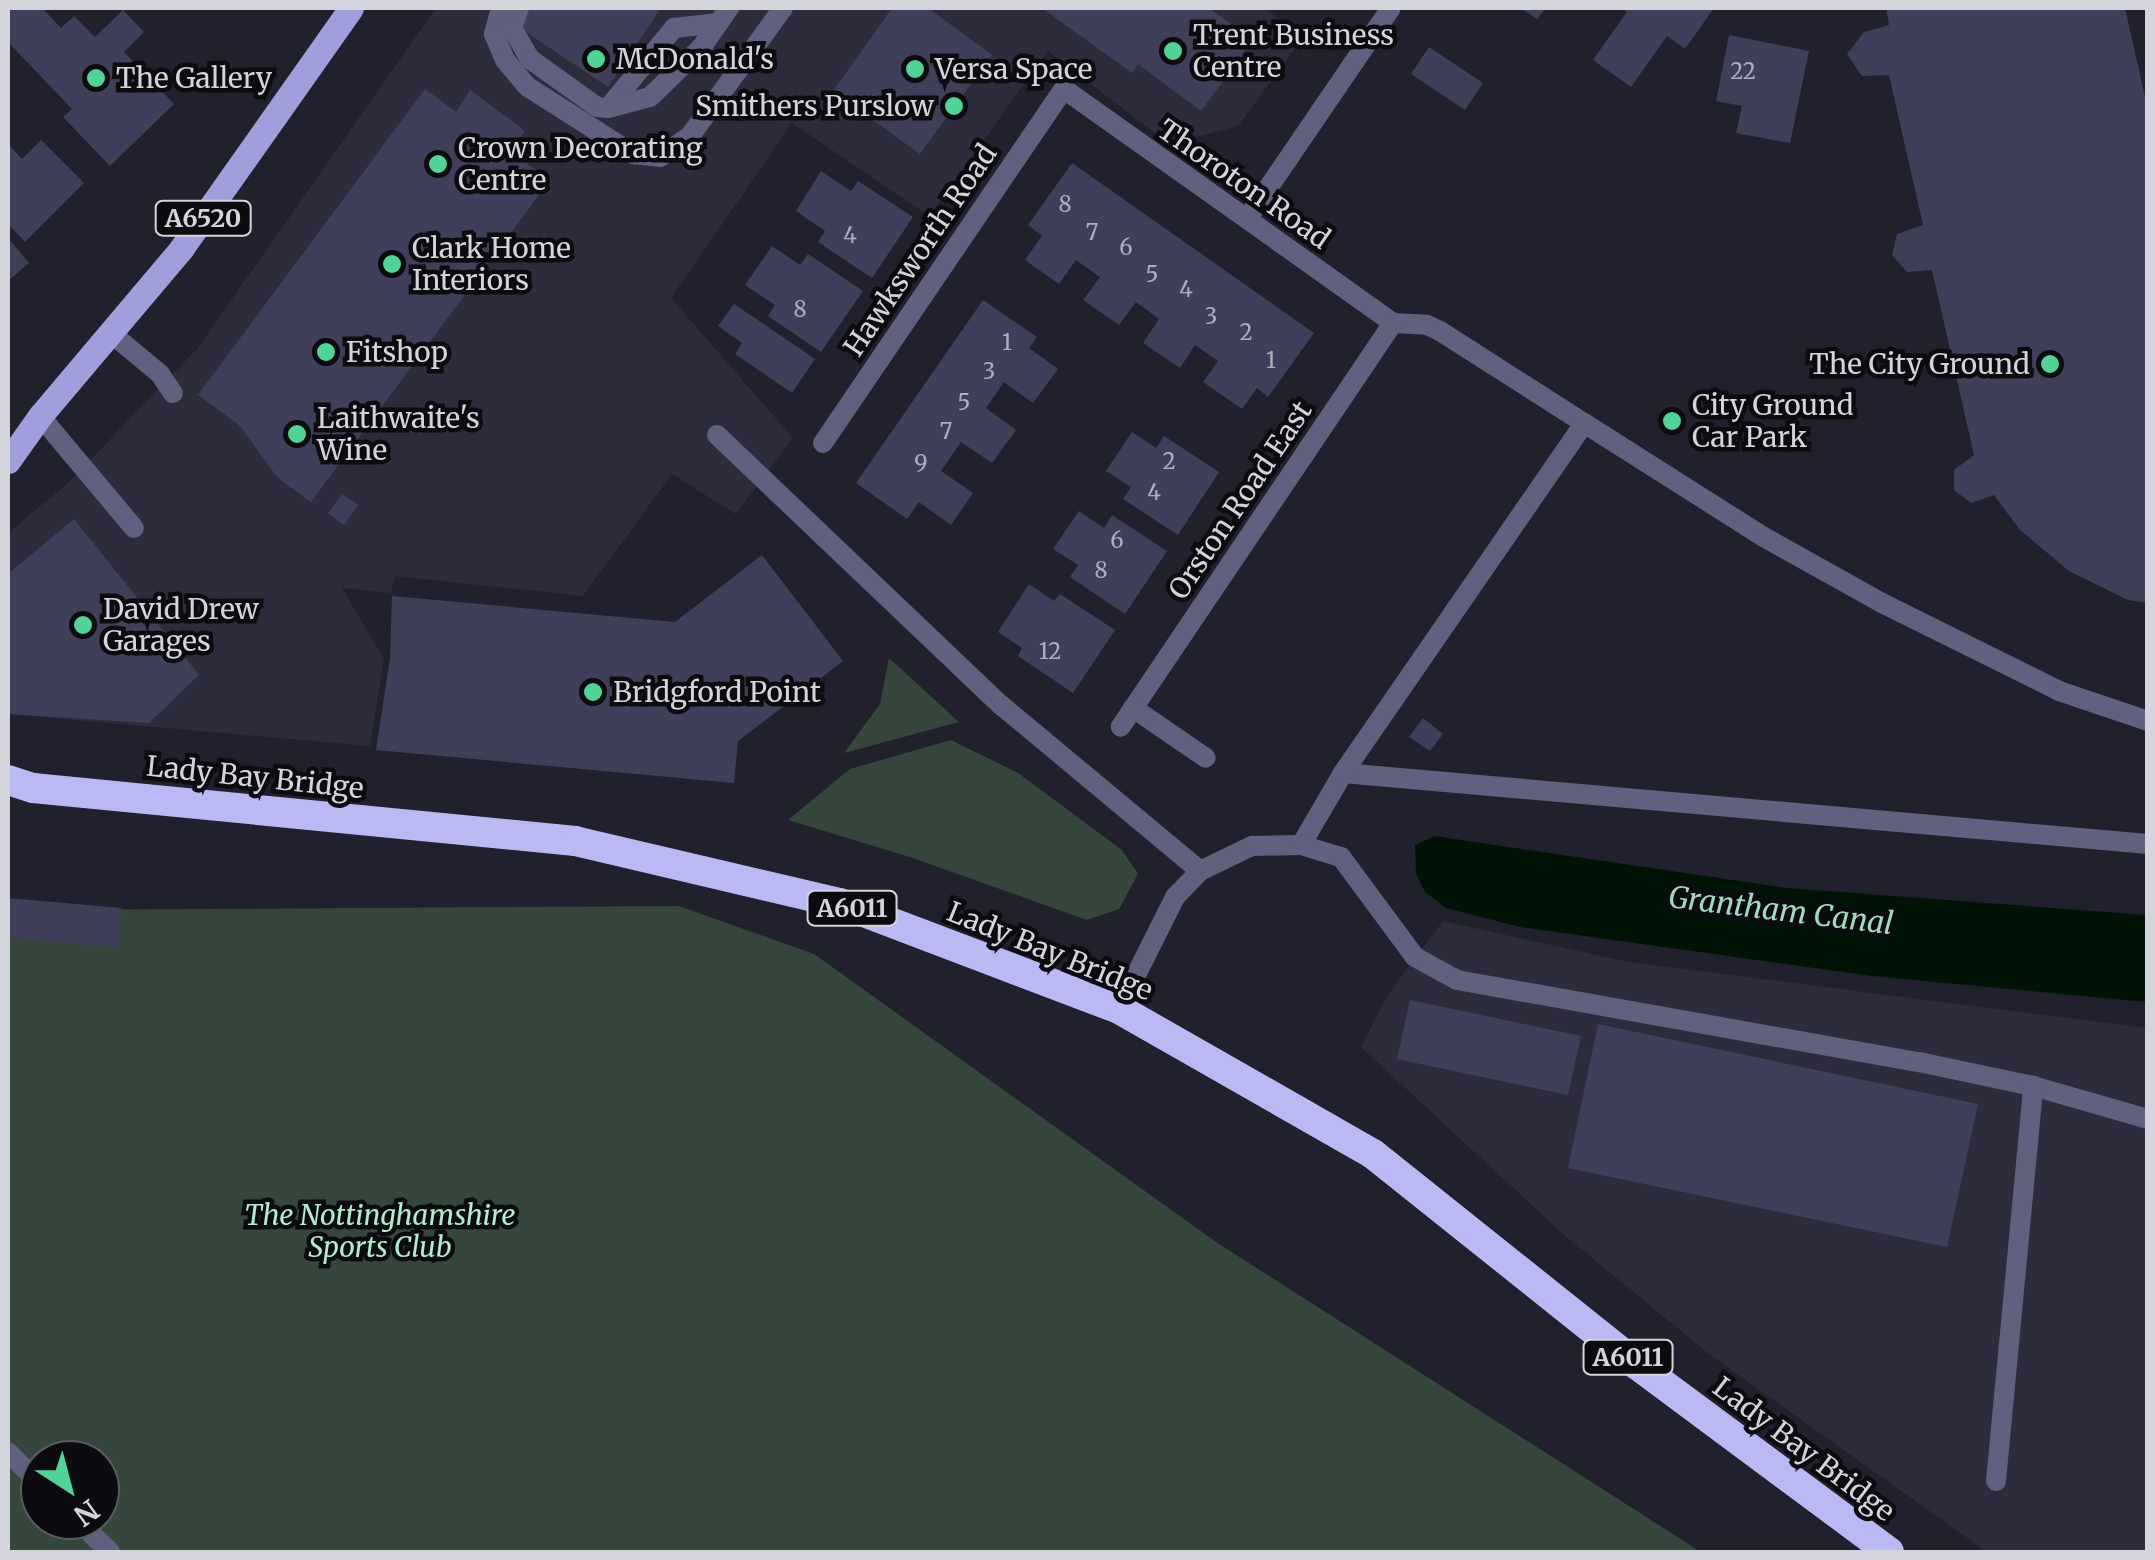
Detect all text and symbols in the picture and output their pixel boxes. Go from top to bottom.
place label: Trent Business Centre [1193,18,1394,84]
marker: Trent Business Centre [1162,40,1184,62]
place label: McDonald's [616,42,774,76]
marker: McDonald's [585,48,607,70]
place label: Versa Space [935,52,1092,86]
marker: Versa Space [904,58,926,80]
house number: 22 [1730,59,1756,85]
place label: The Gallery [116,61,272,95]
marker: The Gallery [85,67,107,89]
place label: Smithers Purslow [695,89,934,123]
marker: Smithers Purslow [943,95,965,117]
street label: Thoroton Road [1152,112,1336,256]
place label: Crown Decorating Centre [458,131,703,197]
street label: Hawksworth Road [837,138,1003,362]
marker: Crown Decorating Centre [427,153,449,175]
house number: 8 [1058,192,1072,218]
road number: A6520 [153,198,253,238]
house number: 7 [1086,220,1098,246]
house number: 4 [843,223,857,249]
place label: Clark Home Interiors [412,231,571,297]
house number: 6 [1119,235,1133,261]
marker: Clark Home Interiors [381,253,403,275]
house number: 5 [1146,262,1158,288]
house number: 4 [1179,277,1193,303]
house number: 8 [793,297,807,323]
house number: 3 [1205,304,1217,330]
house number: 2 [1239,320,1253,346]
house number: 1 [1002,330,1012,356]
place label: Fitshop [346,335,448,369]
marker: Fitshop [315,341,337,363]
place label: The City Ground [1809,347,2030,381]
house number: 1 [1266,348,1276,374]
marker: The City Ground [2039,353,2061,375]
house number: 3 [983,359,995,385]
place label: City Ground Car Park [1692,388,1854,454]
house number: 5 [958,390,970,416]
street label: Orston Road East [1161,395,1319,605]
place label: Laithwaite's Wine [317,401,480,467]
marker: City Ground Car Park [1661,410,1683,432]
house number: 7 [940,419,952,445]
marker: Laithwaite's Wine [286,423,308,445]
house number: 2 [1162,449,1176,475]
house number: 9 [914,451,928,477]
house number: 4 [1147,480,1161,506]
house number: 6 [1110,528,1124,554]
house number: 8 [1094,558,1108,584]
place label: David Drew Garages [103,592,259,658]
marker: David Drew Garages [72,614,94,636]
house number: 12 [1039,639,1061,665]
place label: Bridgford Point [613,675,821,709]
marker: Bridgford Point [582,681,604,703]
street label: Lady Bay Bridge [145,749,365,805]
water label: Grantham Canal [1667,878,1895,942]
road number: A6011 [804,888,900,928]
street label: Lady Bay Bridge [942,895,1158,1007]
park label: The Nottinghamshire Sports Club [244,1198,516,1264]
road number: A6011 [1580,1337,1676,1377]
street label: Lady Bay Bridge [1707,1370,1901,1528]
north arrow [20,1440,120,1540]
text: N [67,1492,106,1534]

